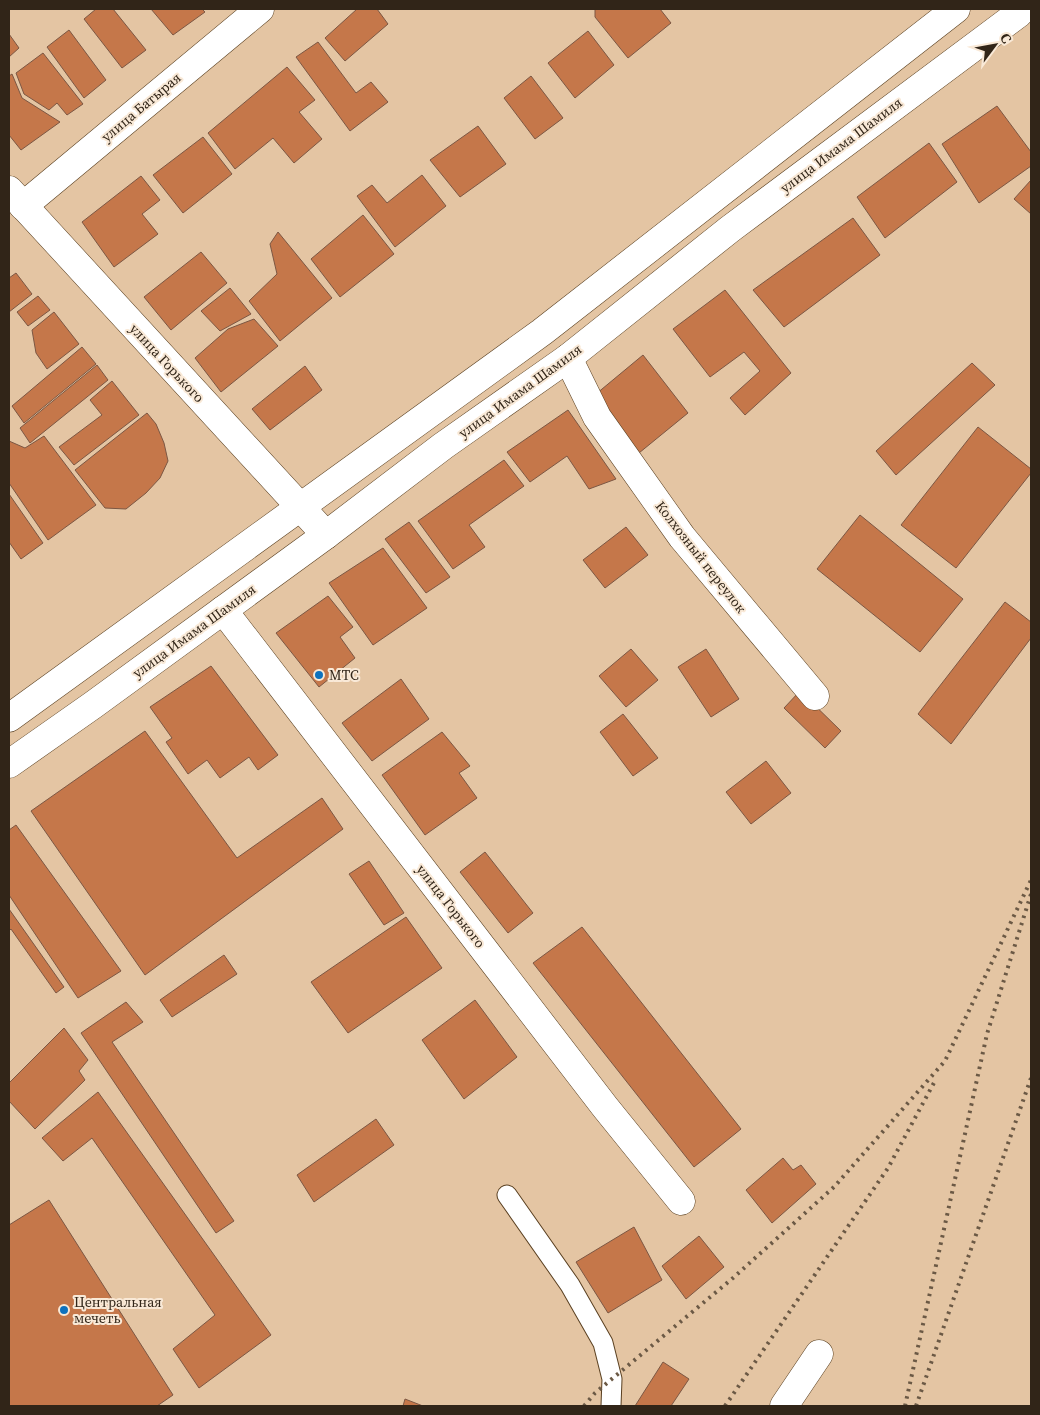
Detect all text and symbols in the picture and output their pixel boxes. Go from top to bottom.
north arrow [970,20,1020,70]
text: С [995,29,1017,47]
street label: улица Батырая [97,68,185,146]
street label: улица Имама Шамиля [776,92,906,198]
street label: улица Горького [125,319,209,407]
street label: улица Имама Шамиля [454,339,586,443]
street label: Колхозный переулок [651,497,751,617]
street label: улица Имама Шамиля [128,579,260,683]
place label: МТС [329,665,359,685]
marker: МТС [313,669,325,681]
street label: улица Горького [412,860,490,952]
place label: Центральная мечеть [74,1292,162,1328]
marker: Центральная мечеть [58,1304,70,1316]

